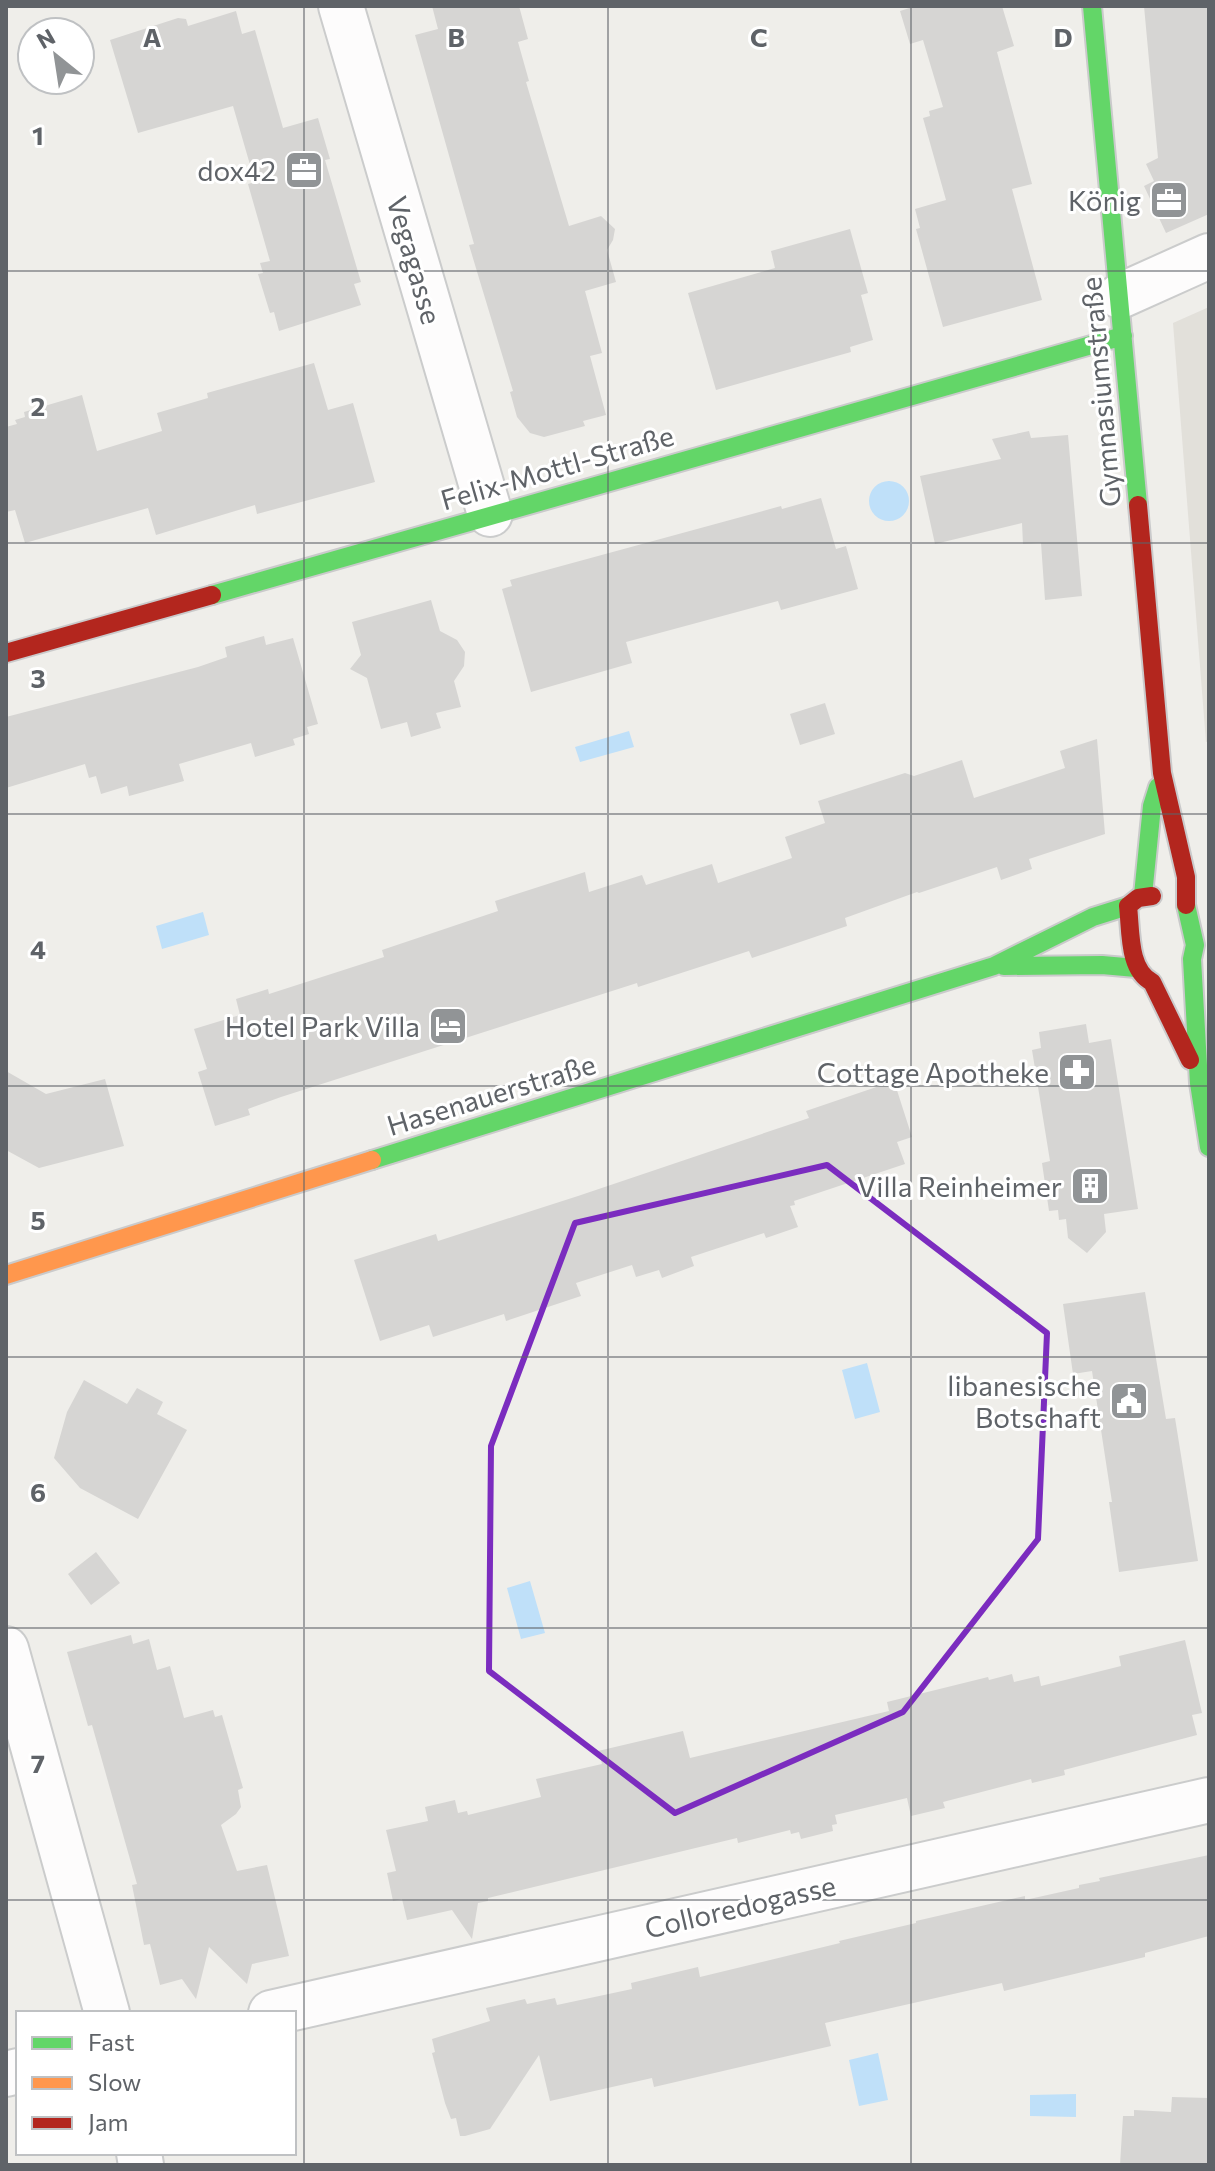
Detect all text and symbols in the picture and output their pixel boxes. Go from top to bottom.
north arrow [16,16,96,96]
text: A [143,21,162,52]
text: B [447,21,465,52]
text: C [750,21,768,52]
text: D [1053,21,1073,52]
text: N [32,22,60,54]
text: 1 [32,119,44,150]
office icon: dox42 [283,149,325,191]
place label: dox42 [197,153,276,187]
office icon: König [1148,179,1190,221]
place label: König [1068,183,1141,217]
street label: Vegagasse [381,192,449,328]
street label: Gymnasiumstraße [1073,275,1127,509]
text: 2 [31,390,45,421]
street label: Felix-Mottl-Straße [437,417,677,517]
text: 3 [30,662,46,693]
text: 4 [30,933,46,964]
hotel icon: Hotel Park Villa [427,1005,469,1047]
place label: Hotel Park Villa [225,1009,420,1043]
street label: Hasenauerstraße [383,1046,599,1142]
pharmacy icon: Cottage Apotheke [1056,1051,1098,1093]
place label: Cottage Apotheke [817,1055,1049,1089]
building icon: Villa Reinheimer [1069,1165,1111,1207]
place label: Villa Reinheimer [857,1169,1062,1203]
text: 5 [30,1204,46,1235]
place label: libanesische Botschaft [947,1368,1101,1434]
public building icon: libanesische Botschaft [1108,1380,1150,1422]
text: 6 [30,1476,46,1507]
text: 7 [31,1747,45,1778]
street label: Colloredogasse [641,1867,839,1945]
legend [16,2011,296,2155]
text: Fast [88,2027,135,2056]
text: Slow [88,2067,141,2096]
text: Jam [88,2107,128,2136]

